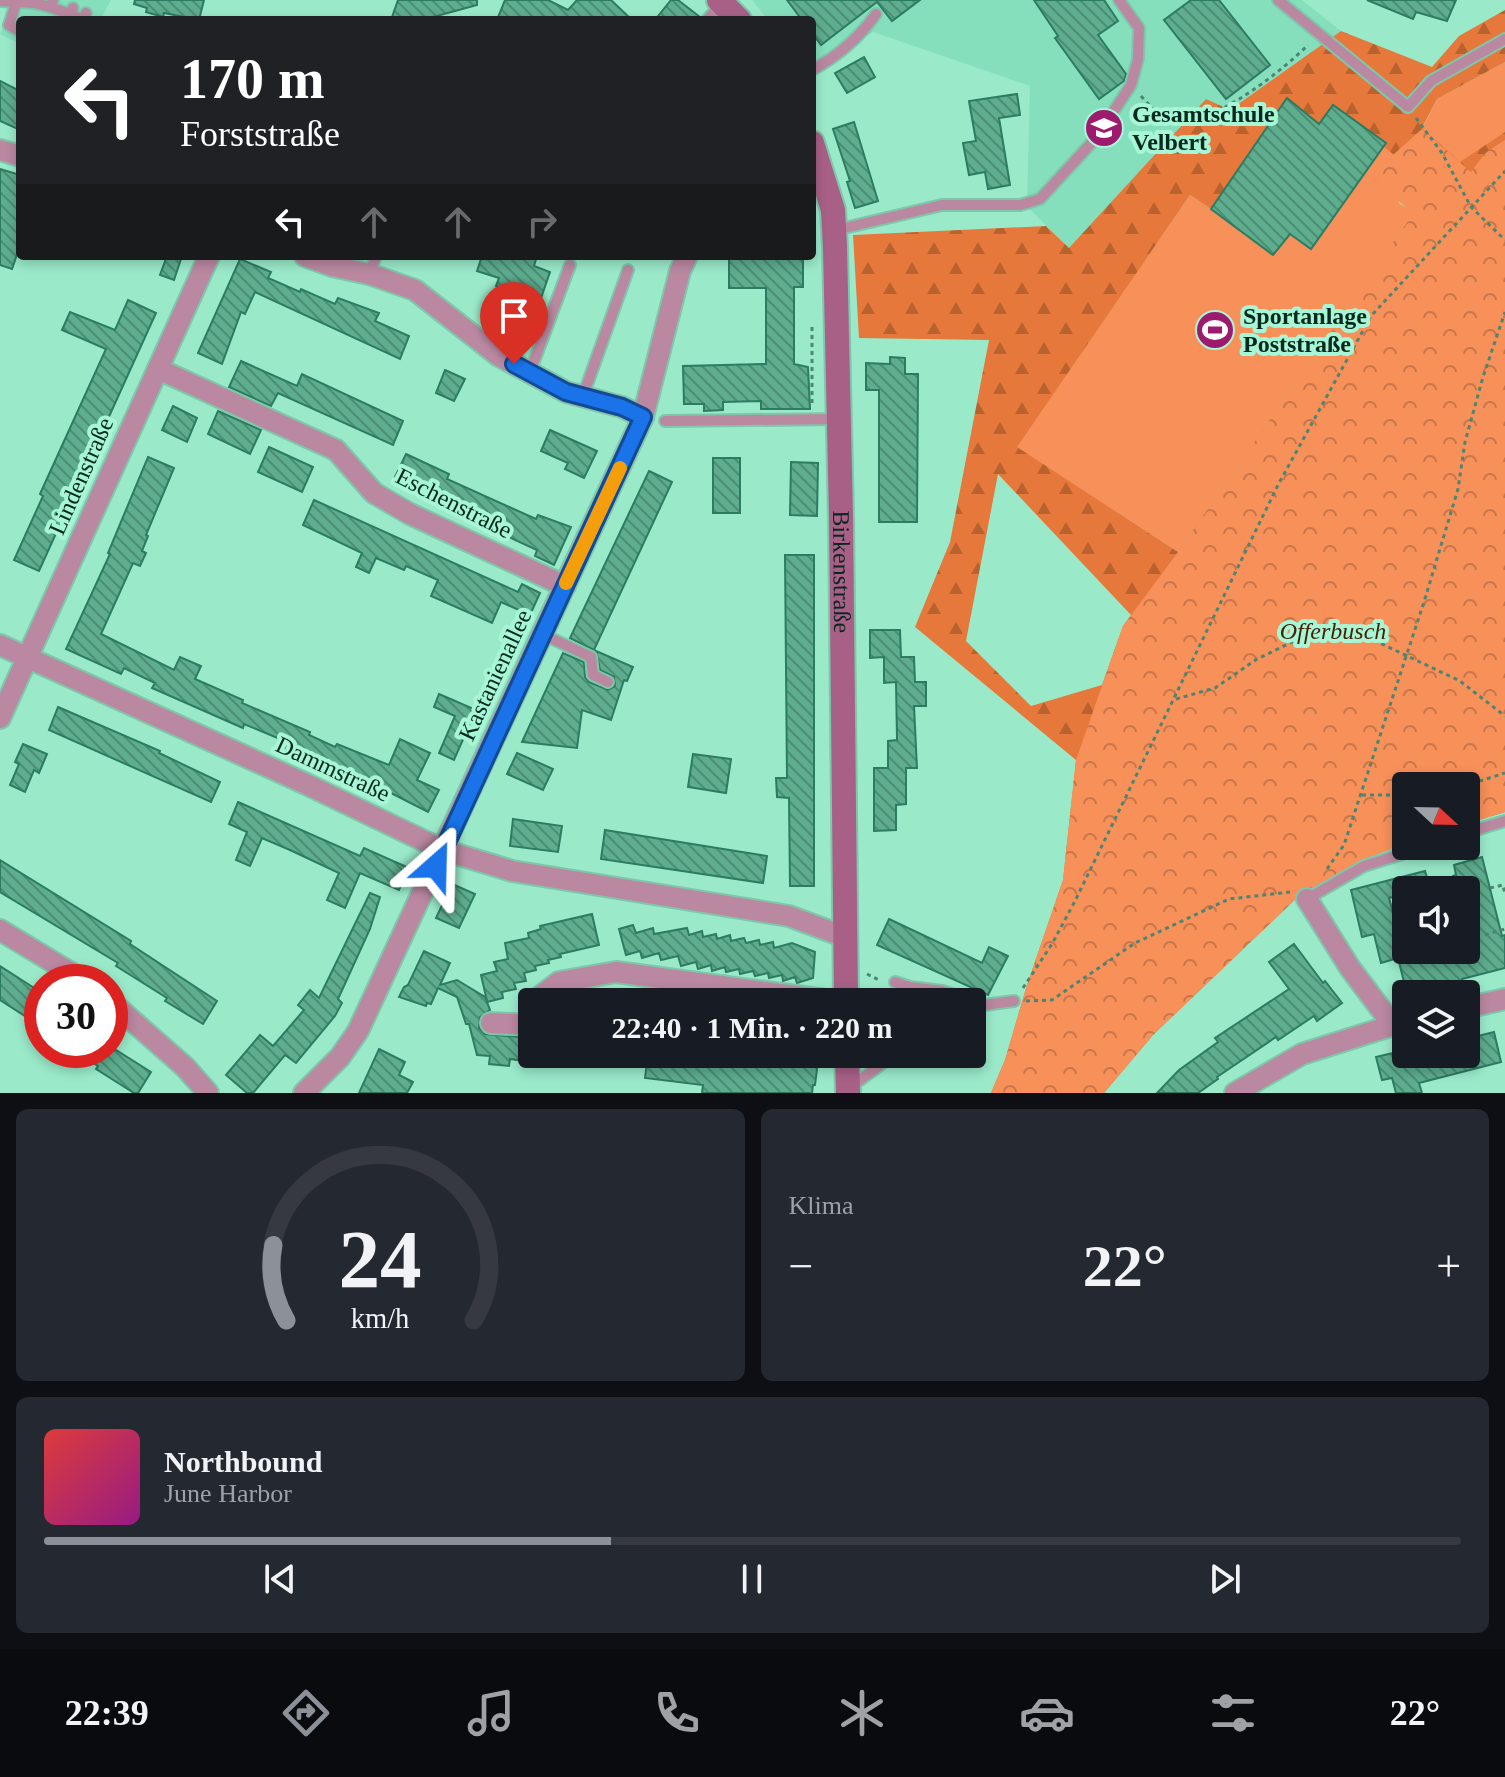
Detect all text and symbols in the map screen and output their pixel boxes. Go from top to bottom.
icon: left [48,48,152,152]
text: 170 m [180,48,325,110]
place label: Gesamtschule Velbert [1132,101,1275,155]
school or university icon: Gesamtschule Velbert [1083,107,1125,149]
text: Forststraße [180,114,340,154]
icon: left [268,200,312,244]
icon: ahead [352,200,396,244]
icon: ahead [436,200,480,244]
icon: right [520,200,564,244]
pin [480,282,548,364]
icon: arrive [492,294,536,338]
place label: Sportanlage Poststraße [1243,303,1367,357]
sports icon: Sportanlage Poststraße [1194,309,1236,351]
street label: Lindenstraße [44,413,118,539]
street label: Eschenstraße [392,463,516,543]
street label: Birkenstraße [828,510,855,633]
street label: Kastanienallee [453,605,537,745]
park label: Offerbusch [1280,618,1386,644]
street label: Dammstraße [272,731,394,807]
north arrow [1392,772,1480,860]
map controls [1392,772,1480,1068]
position arrow [394,824,478,908]
button: sound [1392,876,1480,964]
speed limit sign: 30 [24,964,128,1068]
button: layers [1392,980,1480,1068]
text: 22:40 · 1 Min. · 220 m [612,1011,892,1044]
text: Klima [789,1191,854,1220]
text: 24 [339,1213,422,1305]
text: 22° [1083,1233,1167,1299]
text: − [789,1242,813,1291]
text: + [1436,1242,1461,1291]
text: km/h [351,1303,410,1334]
text: Northbound [164,1445,322,1478]
text: June Harbor [164,1479,292,1508]
icon: previous [258,1557,302,1601]
icon: pause [730,1557,774,1601]
icon: next [1203,1557,1247,1601]
icon: directions [278,1685,334,1741]
icon: music [463,1685,519,1741]
icon: phone [649,1685,705,1741]
icon: climate [834,1685,890,1741]
icon: car [1019,1685,1075,1741]
icon: filters [1205,1685,1261,1741]
text: 22:39 [65,1693,149,1733]
text: 22° [1390,1693,1440,1733]

